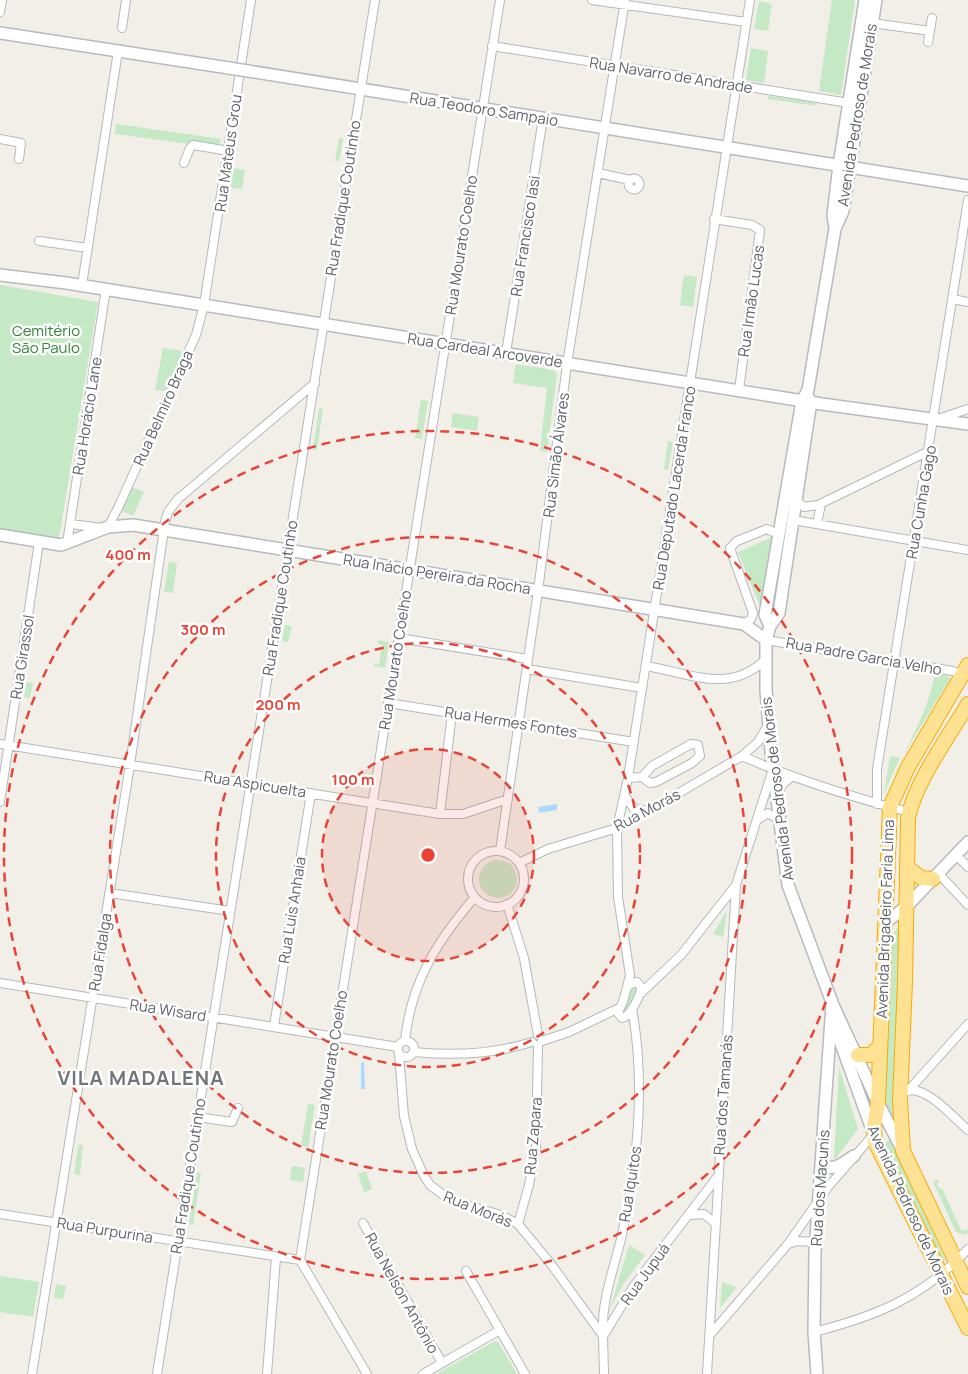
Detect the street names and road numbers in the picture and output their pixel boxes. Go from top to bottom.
street label: Avenida Pedroso de Morais [832,22,882,208]
street label: Rua Navarro de Andrade [588,52,754,98]
street label: Rua Teodoro Sampaio [408,87,560,131]
street label: Rua Mateus Grou [209,93,247,213]
street label: Rua Fradique Coutinho [320,119,366,277]
street label: Rua Mourato Coelho [440,174,482,316]
street label: Rua Francisco Iasi [505,174,545,298]
street label: Rua Irmão Lucas [733,244,769,358]
street label: Rua Cardeal Arcoverde [406,327,564,373]
street label: Rua Belmiro Braga [128,347,198,469]
street label: Rua Horácio Lane [67,355,107,477]
street label: Rua Deputado Lacerda Franco [647,384,701,592]
street label: Rua Simão Álvares [538,391,574,519]
street label: Rua Cunha Gago [901,443,941,561]
street label: Rua Fradique Coutinho [257,519,303,677]
street label: Rua Inácio Pereira da Rocha [342,549,532,599]
street label: Rua Mourato Coelho [374,589,416,731]
street label: Rua Girassol [5,613,39,701]
street label: Rua Padre Garcia Velho [784,632,944,680]
street label: Avenida Pedroso de Morais [755,696,799,882]
street label: Rua Hermes Fontes [443,701,579,743]
street label: Rua Aspicuelta [202,766,308,802]
street label: Rua Morás [610,784,684,836]
street label: Avenida Brigadeiro Faria Lima [871,819,899,1019]
street label: Rua Luís Anhaia [273,855,311,965]
street label: Rua Fidalga [83,911,117,993]
street label: Rua Mourato Coelho [310,989,352,1131]
street label: Rua Wisard [128,994,208,1026]
street label: Rua dos Tamanás [708,1034,738,1156]
street label: Rua Zapara [519,1096,547,1176]
street label: Rua Fradique Coutinho [165,1097,211,1255]
street label: Avenida Pedroso de Morais [862,1122,960,1298]
street label: Rua dos Macunis [805,1129,835,1247]
street label: Rua Iquitos [614,1144,646,1224]
street label: Rua Morás [440,1186,516,1232]
street label: Rua Purpurina [55,1212,155,1248]
street label: Rua Nelson Antônio [360,1229,444,1357]
street label: Rua Jupuá [615,1239,675,1309]

